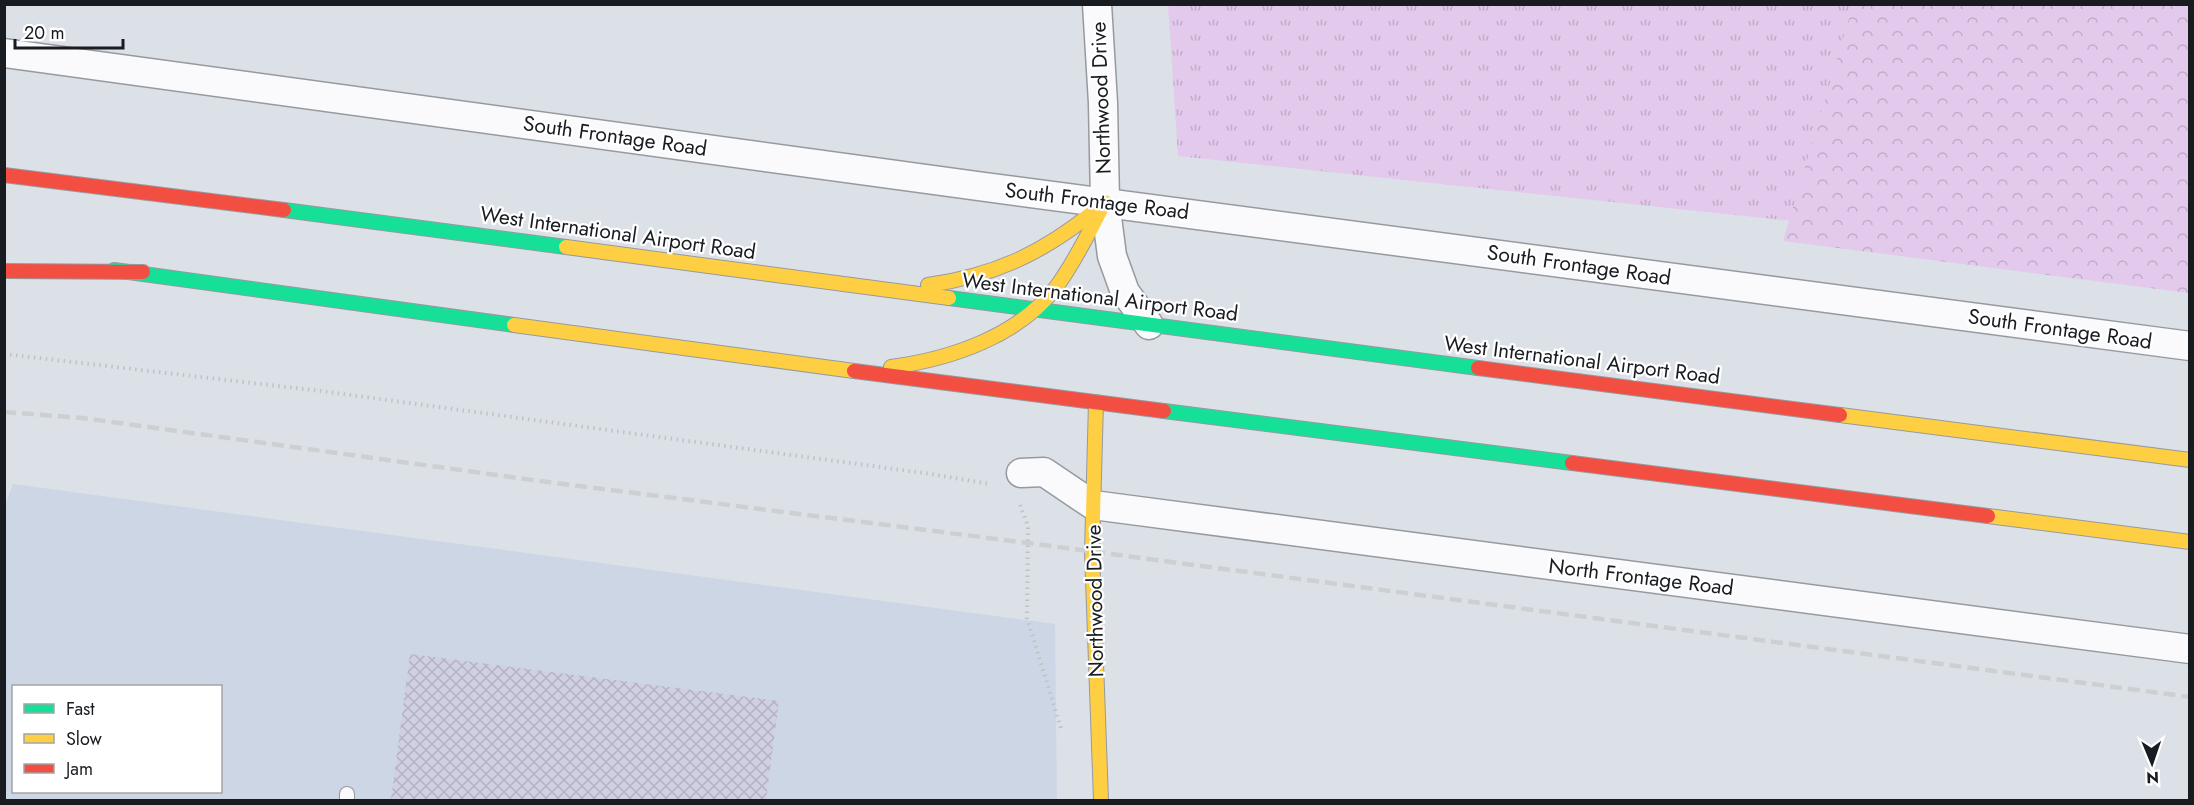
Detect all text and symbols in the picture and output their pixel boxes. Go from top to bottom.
scale bar [15,12,123,50]
text: 20 m [24,20,64,46]
street label: Northwood Drive [1083,21,1119,175]
street label: South Frontage Road [521,108,709,164]
street label: South Frontage Road [1003,175,1191,227]
street label: West International Airport Road [478,199,758,267]
street label: South Frontage Road [1485,237,1673,293]
street label: West International Airport Road [960,265,1240,329]
street label: South Frontage Road [1966,301,2154,357]
street label: West International Airport Road [1442,328,1722,392]
street label: Northwood Drive [1079,524,1111,678]
street label: North Frontage Road [1547,551,1735,603]
legend [12,685,222,793]
text: Fast [66,696,95,722]
text: Slow [66,726,103,752]
north arrow [2122,733,2182,793]
text: Jam [64,756,93,782]
text: N [2146,766,2159,789]

